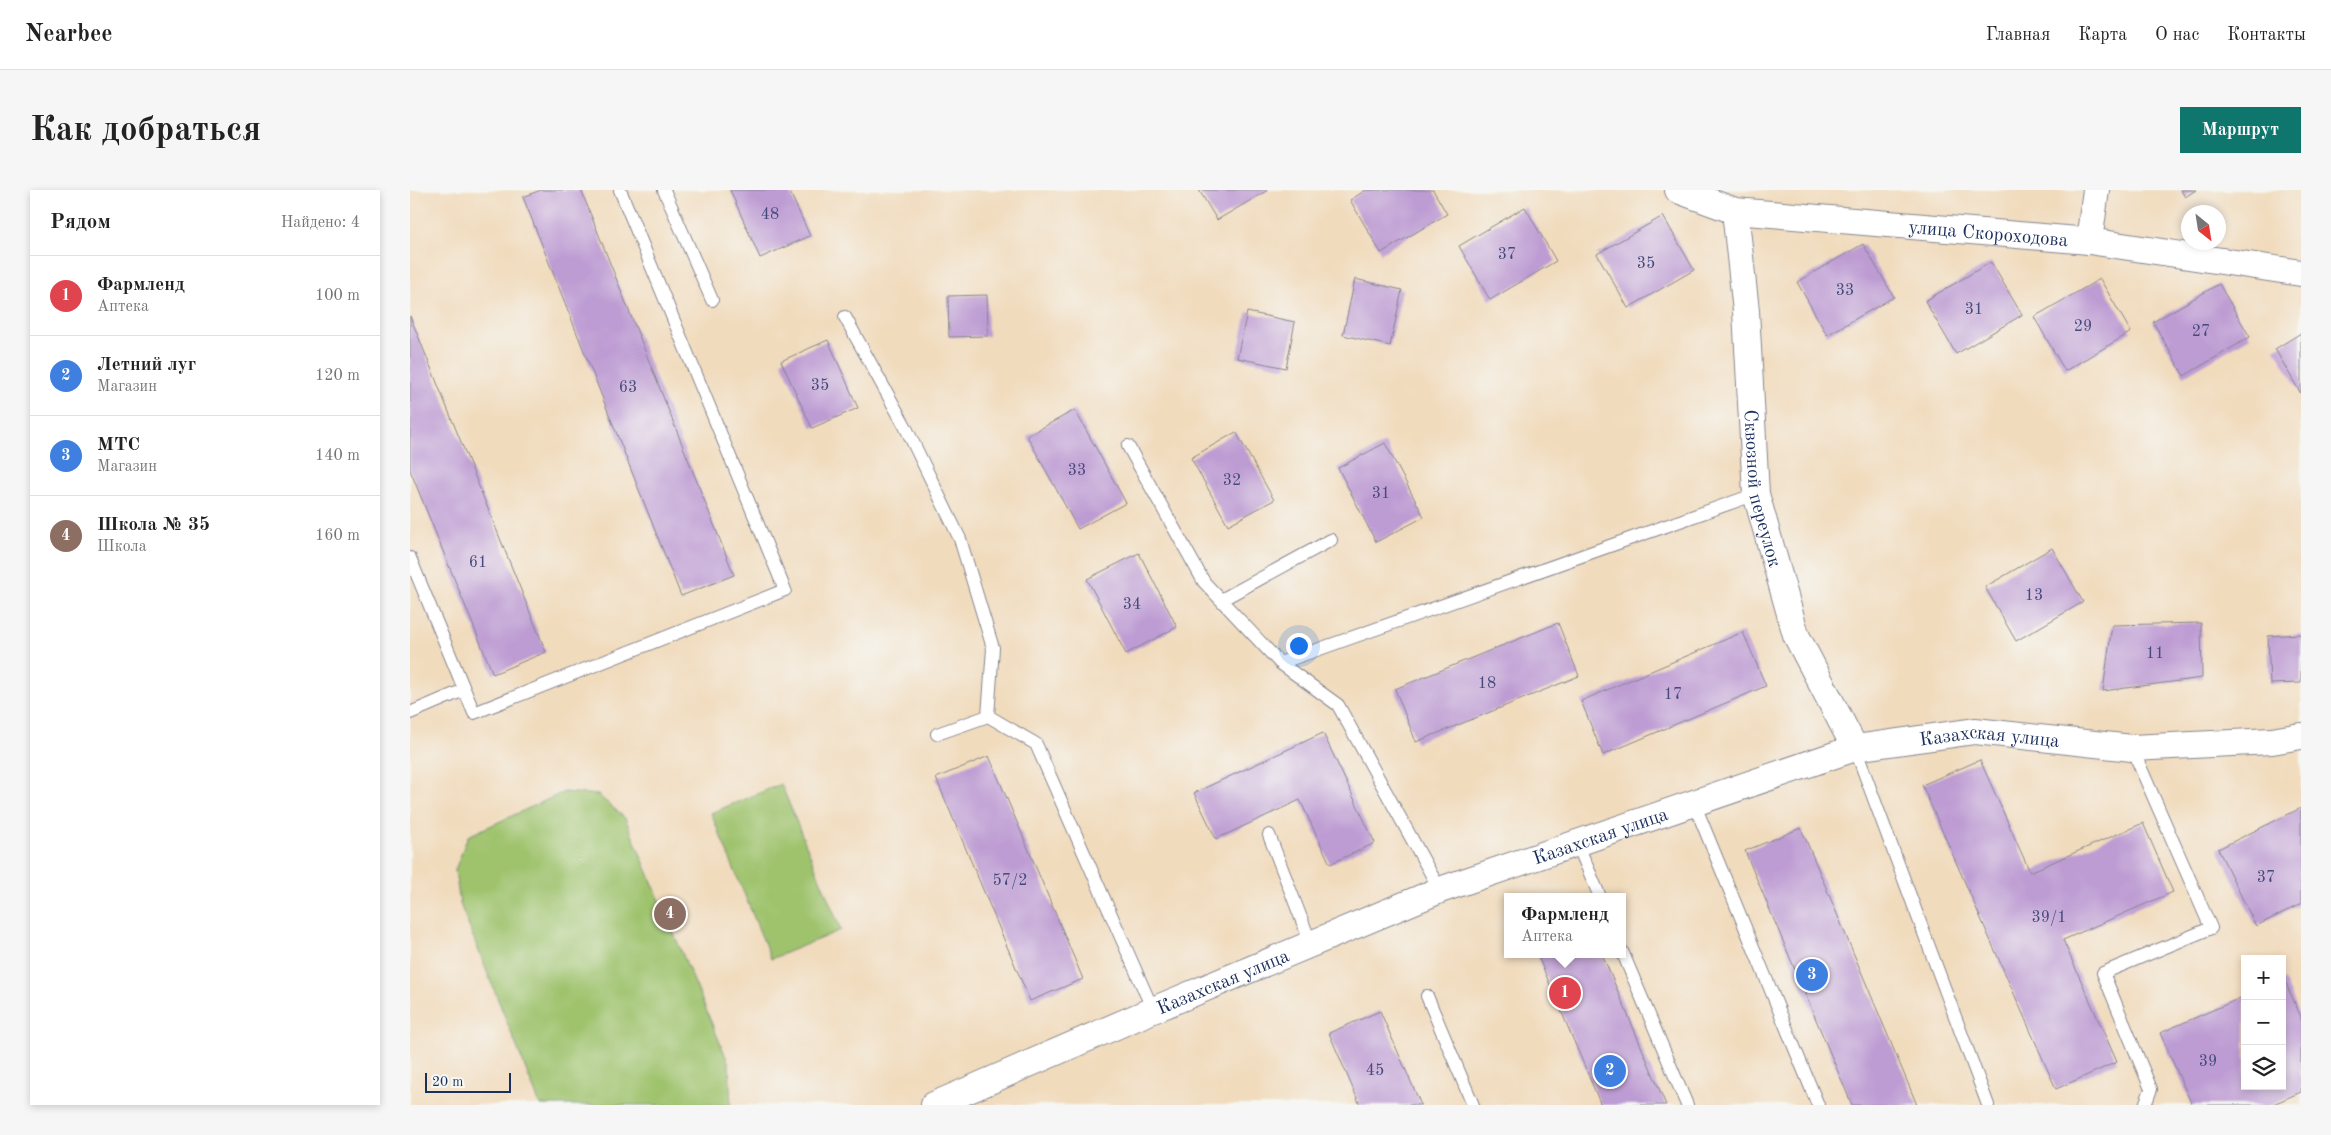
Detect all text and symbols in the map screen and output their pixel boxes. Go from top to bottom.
text: Nearbee [25,23,113,47]
text: Главная [1986,26,2050,44]
text: Карта [2078,26,2127,44]
text: О нас [2155,26,2199,44]
text: Контакты [2227,26,2306,44]
button: Маршрут [2180,107,2301,153]
text: Как добраться [30,113,261,148]
north arrow [2181,205,2226,250]
house number: 48 [761,207,779,223]
text: Рядом [50,212,111,233]
text: Найдено: 4 [281,215,360,231]
street label: улица Скороходова [1908,219,2069,251]
house number: 37 [1498,247,1516,263]
house number: 35 [1637,256,1655,272]
text: Фармленд [97,276,185,295]
house number: 33 [1836,283,1854,299]
text: 1 [61,288,71,304]
text: 100 m [315,288,360,304]
text: Аптека [97,299,149,315]
house number: 31 [1965,302,1983,318]
house number: 29 [2074,319,2092,335]
house number: 27 [2192,324,2210,340]
text: Летний луг [97,356,196,375]
text: 2 [61,368,71,384]
text: 120 m [315,368,360,384]
house number: 35 [811,378,829,394]
text: Магазин [97,379,157,395]
house number: 63 [619,380,637,396]
street label: Сквозной переулок [1739,409,1783,570]
text: МТС [97,436,140,455]
text: 3 [61,448,71,464]
text: 140 m [315,448,360,464]
text: Магазин [97,459,157,475]
house number: 33 [1068,463,1086,479]
house number: 32 [1223,473,1241,489]
house number: 31 [1372,486,1390,502]
text: Школа № 35 [97,516,210,535]
text: 4 [61,528,71,544]
text: 160 m [315,528,360,544]
text: Школа [97,539,147,555]
house number: 61 [469,555,487,571]
house number: 13 [2025,588,2043,604]
house number: 34 [1123,597,1141,613]
your location [1286,633,1312,659]
house number: 11 [2146,646,2164,662]
house number: 18 [1478,676,1496,692]
house number: 17 [1664,687,1682,703]
street label: Казахская улица [1918,724,2061,752]
street label: Казахская улица [1531,806,1671,869]
house number: 37 [2257,870,2275,886]
house number: 57/2 [992,873,1028,889]
popup [1504,893,1626,958]
pin: 4 [654,895,686,933]
text: Фармленд [1521,906,1609,925]
house number: 39/1 [2031,910,2067,926]
text: Аптека [1521,929,1573,945]
street label: Казахская улица [1155,947,1293,1019]
map controls [2241,955,2286,1090]
button: + [2241,955,2286,1000]
pin: 3 [1796,956,1828,994]
pin: 1 [1549,974,1581,1012]
button: − [2241,1000,2286,1045]
button: layers [2241,1045,2286,1090]
pin: 2 [1594,1052,1626,1090]
house number: 39 [2199,1054,2217,1070]
house number: 45 [1366,1063,1384,1079]
scale bar [425,1070,511,1093]
text: 20 m [432,1075,463,1089]

